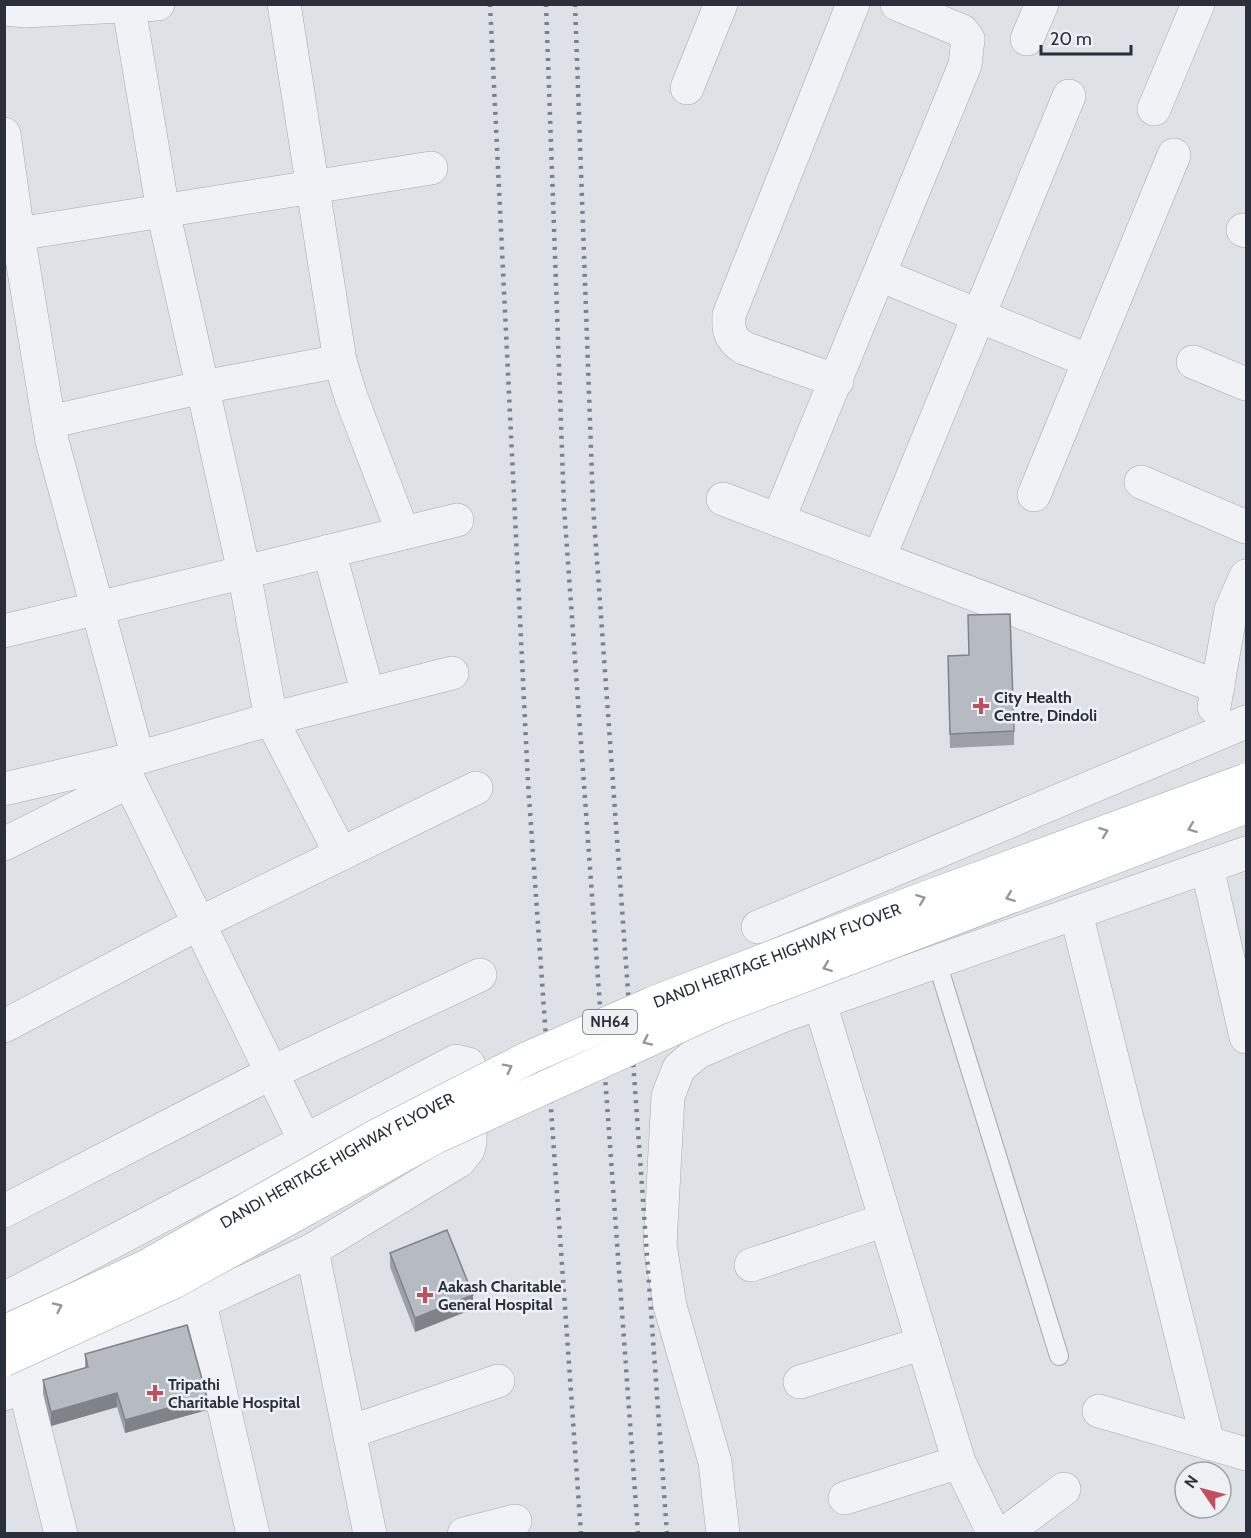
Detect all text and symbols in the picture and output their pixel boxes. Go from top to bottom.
scale bar [1041,18,1131,56]
text: 20 m [1050,28,1092,50]
place label: City Health Centre, Dindoli [994,688,1097,725]
marker: City Health Centre, Dindoli [972,697,990,715]
one-way arrow [1187,821,1198,833]
one-way arrow [1098,827,1109,839]
one-way arrow [1005,890,1015,903]
one-way arrow [916,894,926,907]
street label: DANDI HERITAGE HIGHWAY FLYOVER [651,899,904,1012]
one-way arrow [823,960,834,972]
road number: NH64 [583,1010,637,1034]
one-way arrow [643,1034,654,1046]
one-way arrow [501,1064,512,1075]
street label: DANDI HERITAGE HIGHWAY FLYOVER [217,1089,457,1232]
place label: Aakash Charitable General Hospital [438,1277,561,1314]
marker: Aakash Charitable General Hospital [416,1286,434,1304]
one-way arrow [51,1303,62,1315]
place label: Tripathi Charitable Hospital [168,1375,300,1412]
marker: Tripathi Charitable Hospital [146,1384,164,1402]
north arrow [1173,1460,1233,1520]
text: N [1180,1472,1202,1492]

